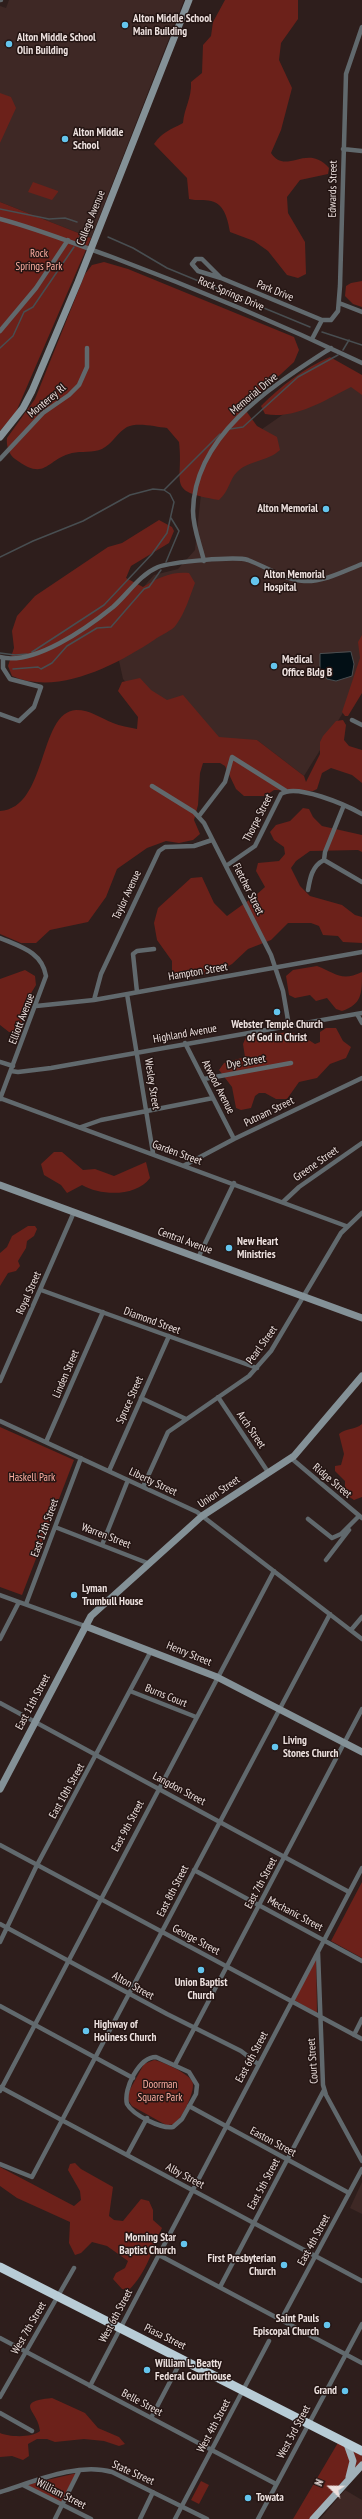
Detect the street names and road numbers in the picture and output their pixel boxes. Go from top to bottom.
street label: Edwards Street [326,160,340,218]
street label: College Avenue [74,188,108,248]
street label: Rock Springs Drive [196,274,266,314]
street label: Park Drive [255,278,295,304]
street label: Memorial Drive [227,370,281,418]
street label: Monterey Rl [25,381,69,421]
street label: Thorpe Street [240,792,276,844]
street label: Fletcher Street [229,861,267,917]
street label: Taylor Avenue [110,868,144,922]
street label: Hampton Street [167,960,229,984]
street label: Elliott Avenue [6,992,38,1046]
street label: Highland Avenue [152,1022,218,1046]
street label: Dye Street [225,1052,267,1072]
street label: Wesley Street [141,1058,163,1110]
street label: Atwood Avenue [199,1058,237,1116]
street label: Putnam Street [242,1094,296,1130]
street label: Garden Street [150,1138,204,1168]
street label: Greene Street [291,1144,341,1184]
street label: Central Avenue [156,1225,214,1257]
street label: Royal Street [14,1269,44,1317]
street label: Diamond Street [122,1305,182,1337]
street label: Pearl Street [244,1323,280,1367]
street label: Linden Street [50,1348,82,1400]
street label: Spruce Street [114,1374,146,1426]
street label: Arch Street [234,1409,268,1451]
street label: Ridge Street [310,1461,354,1501]
street label: Liberty Street [127,1465,179,1499]
street label: Union Street [196,1473,242,1511]
street label: East 12th Street [28,1497,62,1559]
street label: Warren Street [79,1521,133,1551]
street label: Henry Street [164,1639,214,1669]
street label: East 11th Street [13,1672,53,1732]
street label: Burns Court [143,1682,189,1710]
street label: East 10th Street [46,1761,88,1821]
street label: Langdon Street [150,1770,208,1808]
street label: East 9th Street [109,1798,147,1854]
street label: East 7th Street [242,1855,280,1911]
street label: East 8th Street [154,1863,192,1919]
street label: Mechanic Street [265,1894,325,1934]
street label: George Street [170,1922,222,1958]
street label: Alton Street [110,1969,156,2003]
street label: East 6th Street [233,2029,271,2085]
street label: Court Street [305,2038,321,2084]
street label: Easton Street [248,2124,298,2160]
street label: East 5th Street [245,2156,283,2212]
street label: Alby Street [164,2160,206,2192]
street label: East 4th Street [295,2212,333,2268]
street label: West 6th Street [96,2287,136,2345]
street label: West 7th Street [9,2299,49,2357]
street label: Piasa Street [142,2321,188,2353]
street label: Belle Street [119,2387,165,2419]
street label: West 4th Street [194,2397,234,2455]
street label: West 3rd Street [274,2403,314,2461]
street label: State Street [110,2458,156,2488]
street label: William Street [34,2476,88,2512]

